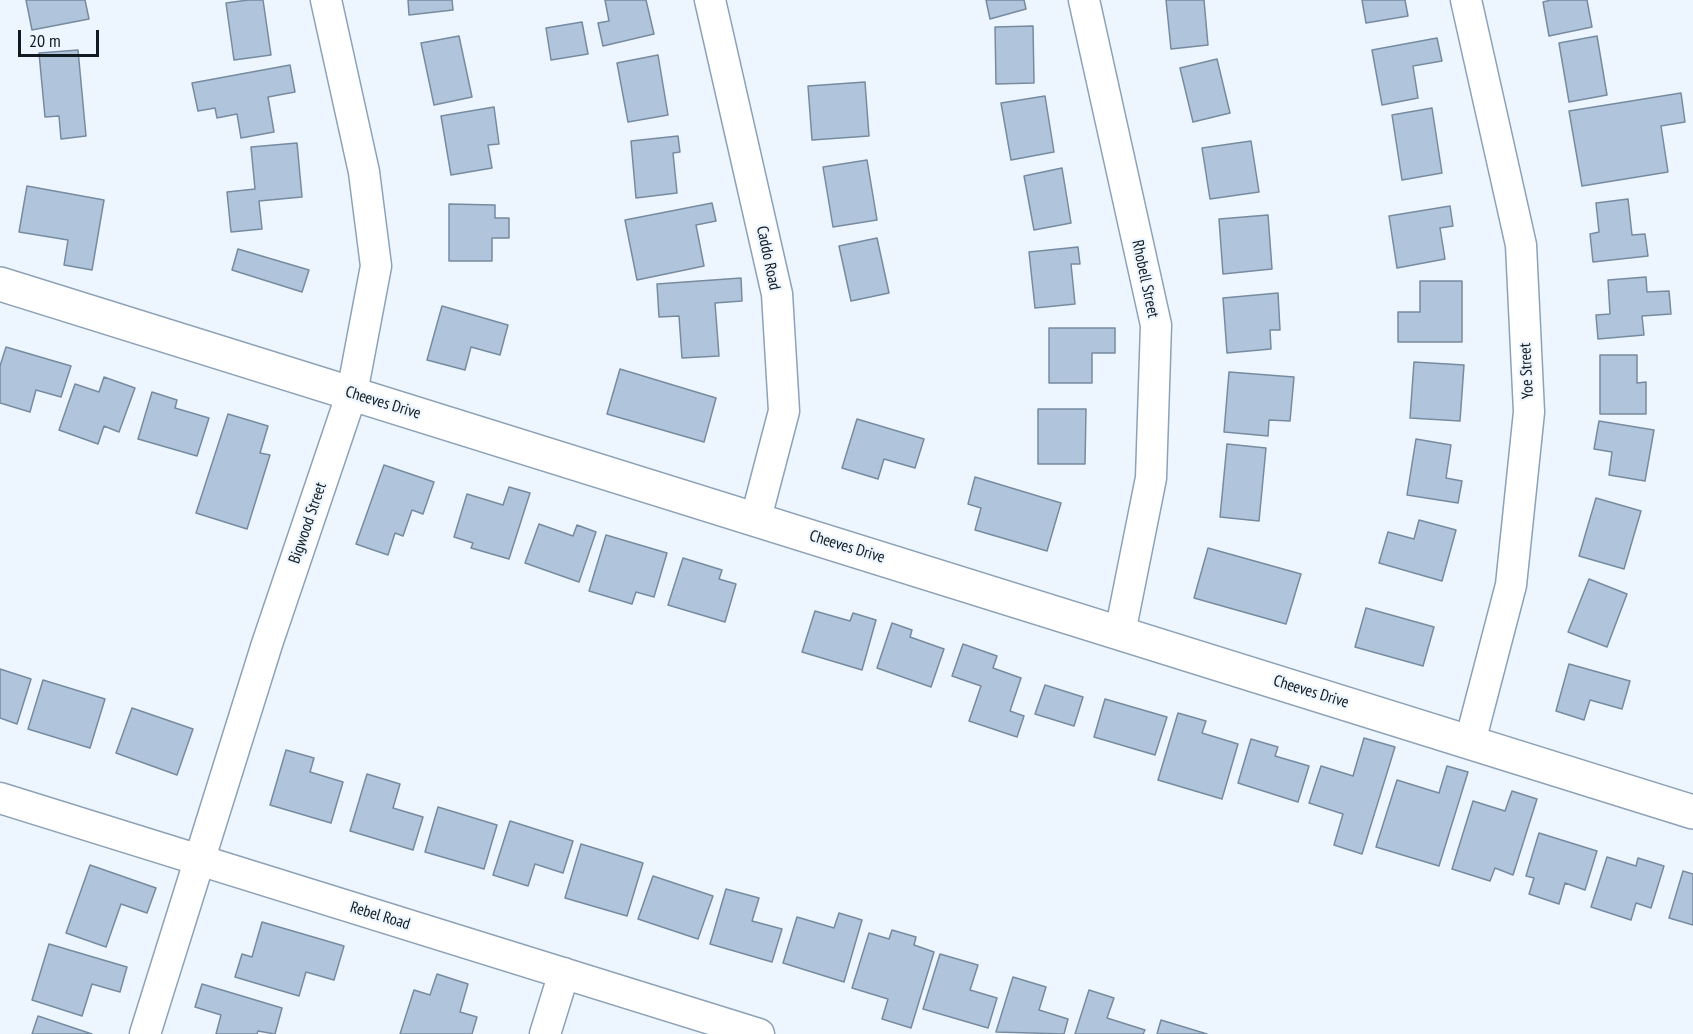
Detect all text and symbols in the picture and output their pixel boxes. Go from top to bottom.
scale bar [21,18,102,56]
text: 20 m [29,29,61,52]
street label: Caddo Road [752,224,784,292]
street label: Rhobell Street [1127,238,1163,320]
street label: Yoe Street [1516,342,1538,400]
street label: Cheeves Drive [343,382,423,424]
street label: Bigwood Street [285,480,331,566]
street label: Cheeves Drive [807,526,887,568]
street label: Cheeves Drive [1271,671,1351,713]
street label: Rebel Road [348,898,412,934]

